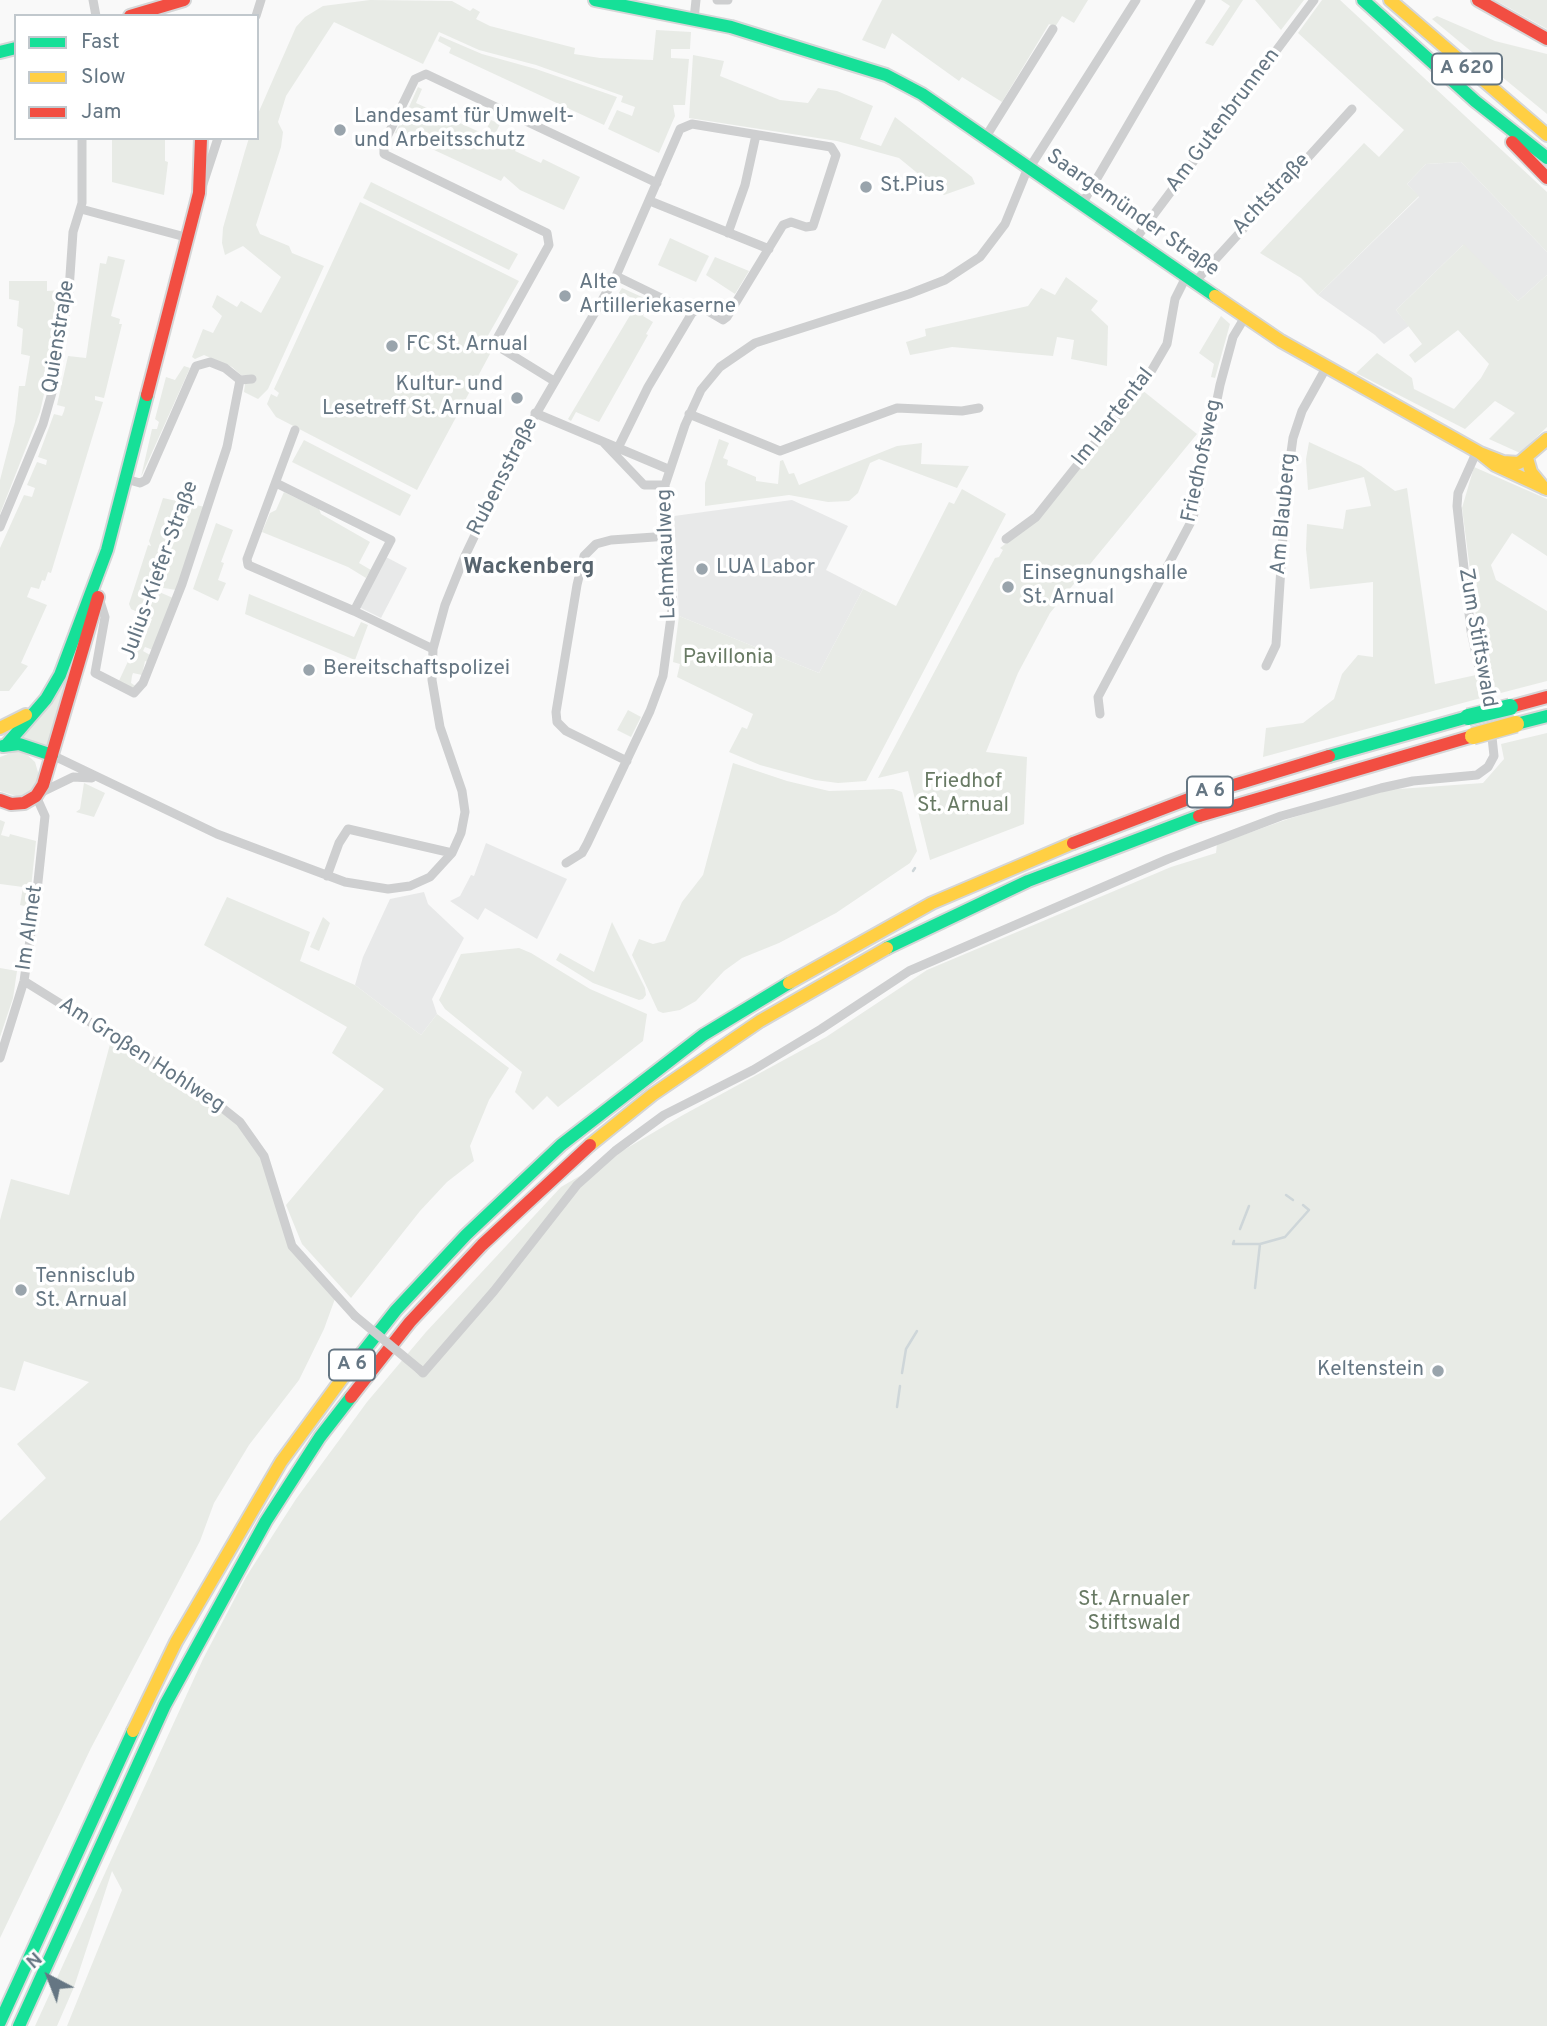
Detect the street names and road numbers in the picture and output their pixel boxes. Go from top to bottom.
street label: Am Gutenbrunnen [1162,44,1286,198]
road number: A 620 [1432,54,1502,85]
street label: Saargemünder Straße [1041,145,1223,283]
street label: Achtstraße [1228,149,1316,241]
street label: Quienstraße [39,279,81,395]
street label: Im Hartental [1068,364,1160,472]
street label: Friedhofsweg [1178,397,1228,525]
street label: Rubensstraße [463,414,545,540]
street label: Am Blauberg [1267,452,1303,576]
street label: Julius-Kiefer-Straße [117,478,205,664]
street label: Lehmkaulweg [653,488,683,620]
street label: Zum Stiftswald [1451,566,1501,710]
road number: A 6 [1187,776,1233,807]
street label: Im Almet [13,884,49,972]
street label: Am Großen Hohlweg [53,993,229,1119]
road number: A 6 [329,1350,375,1380]

